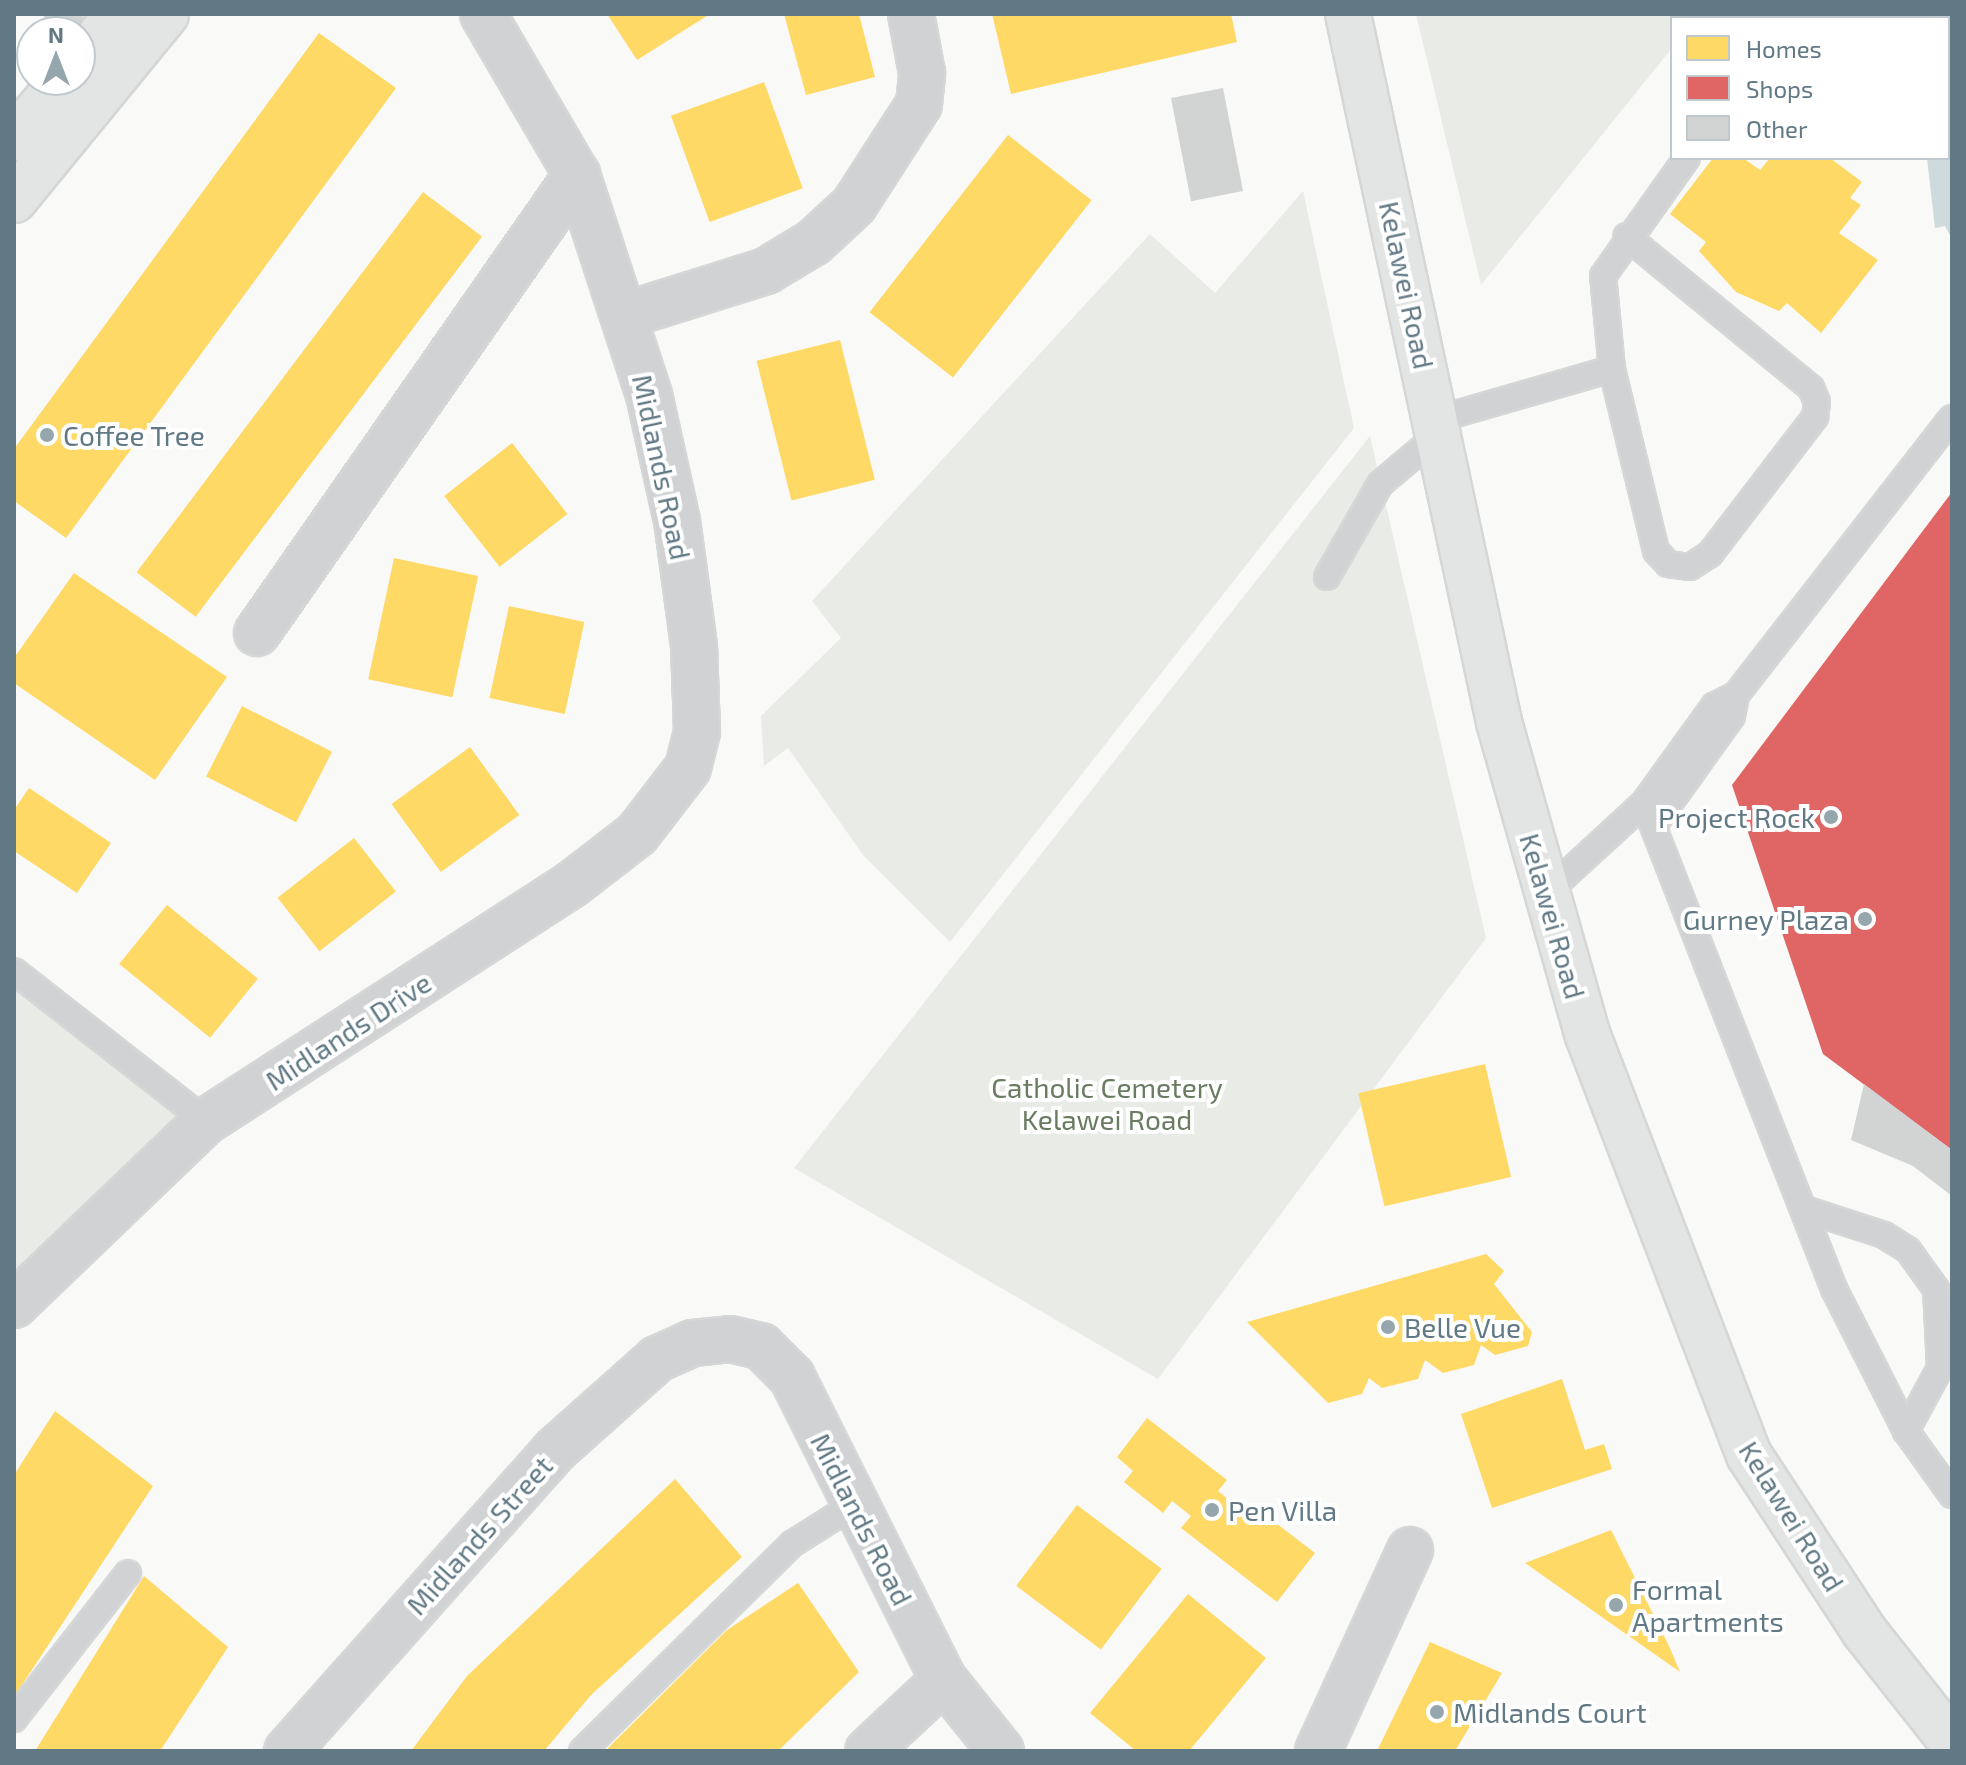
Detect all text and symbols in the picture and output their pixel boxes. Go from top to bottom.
north arrow [16,16,96,96]
legend [1670,16,1950,160]
text: N [48,21,64,47]
text: Homes [1746,34,1822,63]
text: Shops [1746,74,1813,103]
text: Other [1746,114,1808,143]
street label: Kelawei Road [1373,198,1441,372]
street label: Midlands Road [626,371,698,563]
place label: Coffee Tree [63,418,205,452]
marker: Coffee Tree [38,426,56,444]
place label: Project Rock [1658,800,1815,834]
marker: Project Rock [1822,808,1840,826]
street label: Kelawei Road [1513,829,1593,1003]
place label: Gurney Plaza [1682,902,1849,936]
marker: Gurney Plaza [1856,910,1874,928]
street label: Midlands Drive [259,965,437,1097]
park label: Catholic Cemetery Kelawei Road [991,1070,1223,1136]
place label: Belle Vue [1404,1310,1522,1344]
marker: Belle Vue [1379,1318,1397,1336]
street label: Midlands Road [804,1427,920,1611]
street label: Kelawei Road [1733,1435,1851,1597]
street label: Midlands Street [399,1449,559,1621]
place label: Pen Villa [1228,1493,1338,1527]
marker: Pen Villa [1203,1501,1221,1519]
place label: Formal Apartments [1632,1572,1784,1638]
marker: Formal Apartments [1607,1596,1625,1614]
place label: Midlands Court [1453,1695,1647,1729]
marker: Midlands Court [1428,1703,1446,1721]

